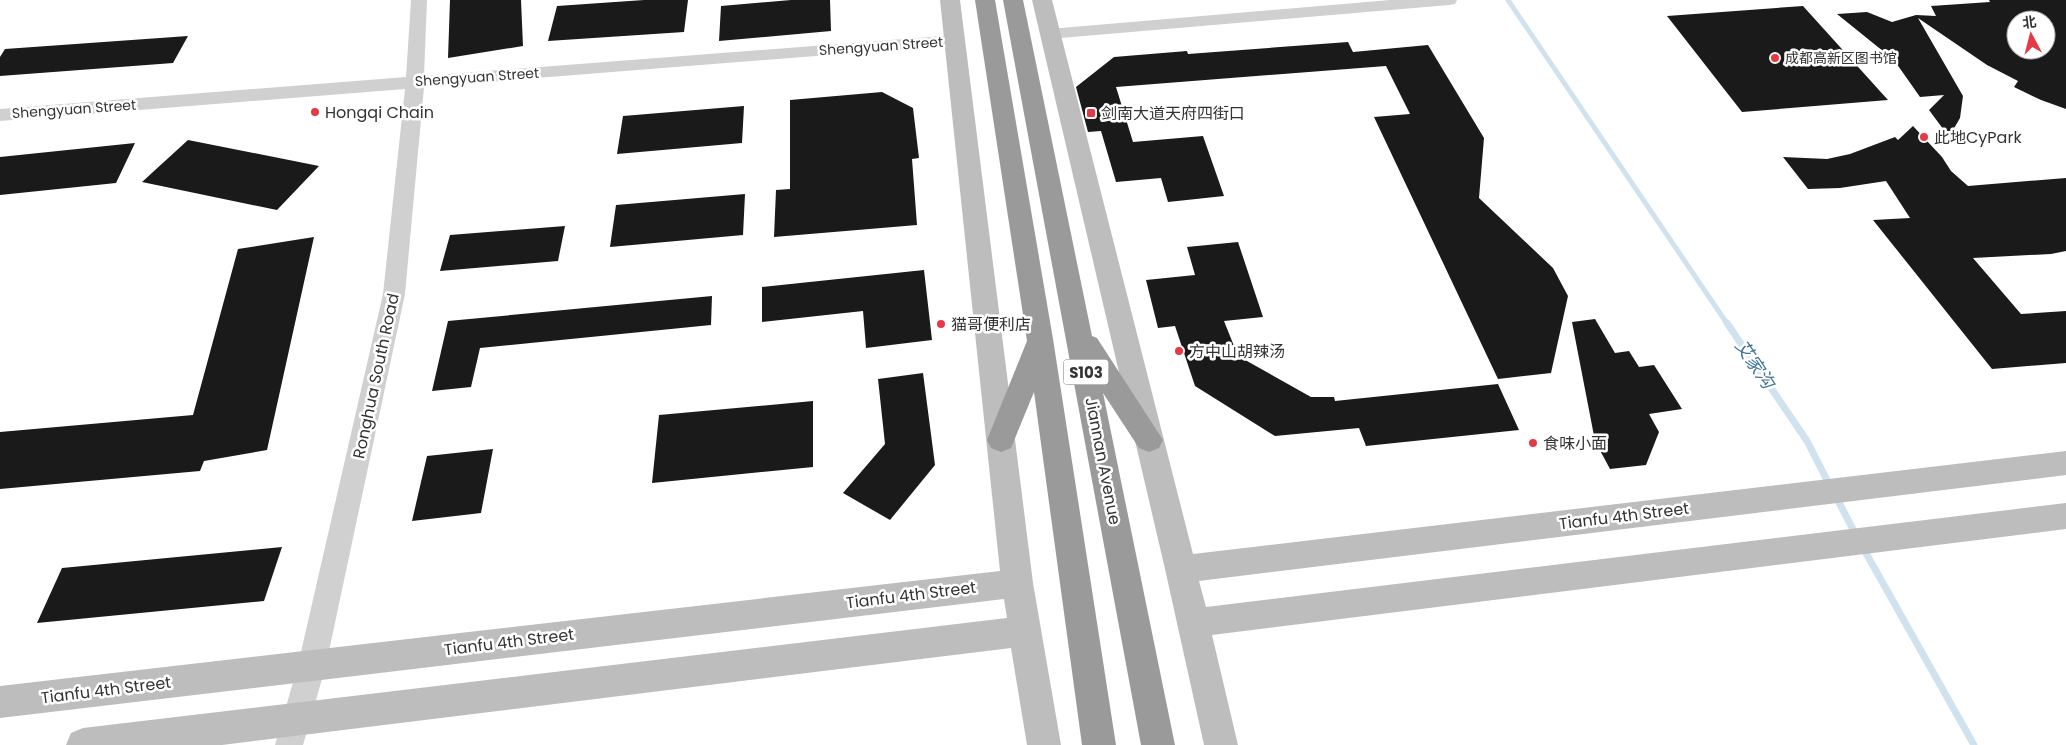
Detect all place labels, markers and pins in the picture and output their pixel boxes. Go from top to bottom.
place label: 成都高新区图书馆 [1785,48,1897,68]
marker: 成都高新区图书馆 [1769,52,1781,64]
place label: Hongqi Chain [325,101,434,124]
place label: 剑南大道天府四街口 [1101,102,1245,125]
marker: Hongqi Chain [309,106,321,118]
marker: 剑南大道天府四街口 [1085,107,1097,119]
place label: 此地CyPark [1934,126,2022,149]
marker: 此地CyPark [1918,131,1930,143]
place label: 猫哥便利店 [951,313,1031,336]
marker: 猫哥便利店 [935,318,947,330]
place label: 方中山胡辣汤 [1189,340,1285,363]
marker: 方中山胡辣汤 [1173,345,1185,357]
place label: 食味小面 [1543,432,1607,455]
marker: 食味小面 [1527,437,1539,449]

